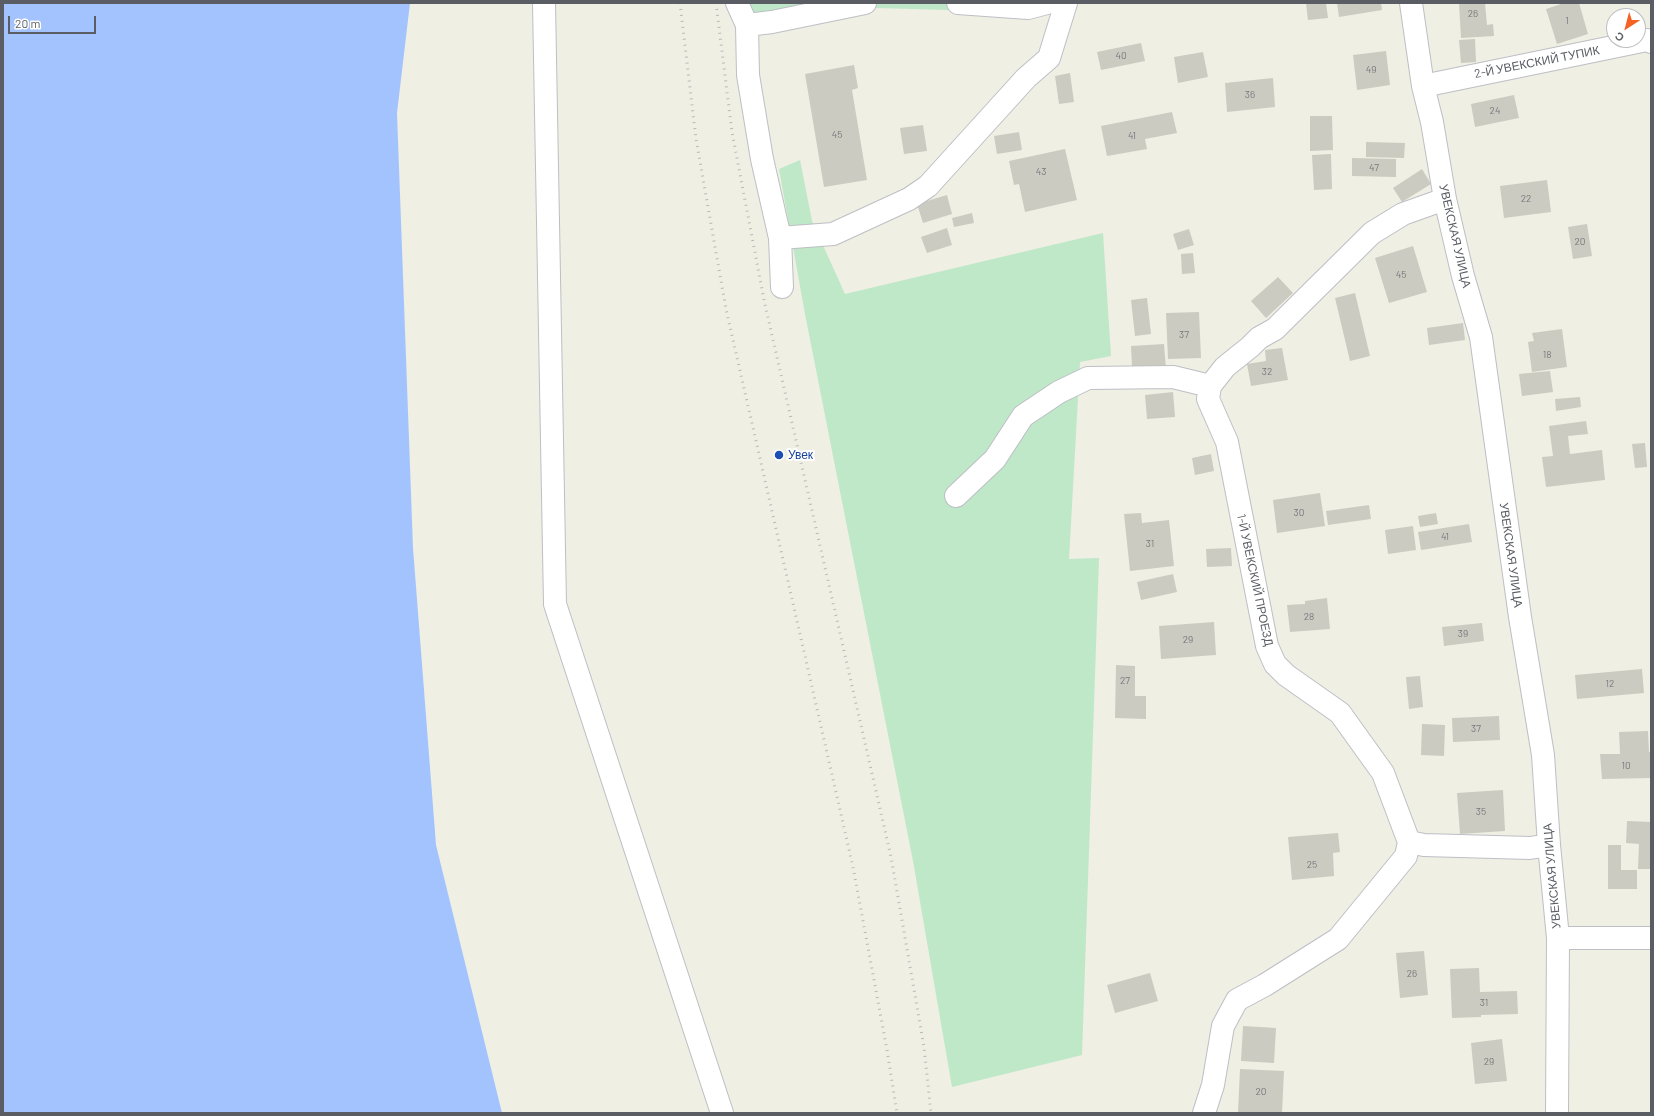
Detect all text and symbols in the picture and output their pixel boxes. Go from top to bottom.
scale bar [10,8,98,34]
house number: 26 [1468,8,1478,20]
north arrow [1606,8,1646,48]
house number: 1 [1565,15,1569,27]
text: 20 m [15,16,41,30]
text: С [1612,30,1626,45]
street label: 2-Й УВЕКСКИЙ ТУПИК [1473,43,1601,81]
house number: 40 [1115,50,1127,62]
house number: 49 [1366,64,1376,76]
house number: 36 [1245,89,1255,101]
house number: 24 [1490,105,1500,117]
house number: 45 [832,129,842,141]
house number: 41 [1128,130,1136,142]
house number: 47 [1369,162,1379,174]
house number: 43 [1036,166,1046,178]
street label: УВЕКСКАЯ УЛИЦА [1436,183,1474,289]
house number: 22 [1521,193,1531,205]
house number: 20 [1574,236,1586,248]
house number: 45 [1396,269,1406,281]
house number: 37 [1179,329,1189,341]
house number: 18 [1543,349,1551,361]
house number: 32 [1262,366,1272,378]
place label: Увек [788,448,813,462]
marker: Увек [773,449,785,461]
street label: УВЕКСКАЯ УЛИЦА [1497,502,1525,608]
house number: 30 [1294,507,1304,519]
street label: 1-Й УВЕКСКИЙ ПРОЕЗД [1234,513,1276,647]
house number: 41 [1441,531,1449,543]
house number: 31 [1146,538,1154,550]
house number: 28 [1304,611,1314,623]
house number: 39 [1458,628,1468,640]
house number: 29 [1183,634,1193,646]
house number: 27 [1120,675,1130,687]
house number: 12 [1606,678,1614,690]
house number: 37 [1471,723,1481,735]
house number: 10 [1621,760,1631,772]
house number: 35 [1476,806,1486,818]
street label: УВЕКСКАЯ УЛИЦА [1540,823,1564,929]
house number: 25 [1307,859,1317,871]
house number: 26 [1407,968,1417,980]
house number: 31 [1480,997,1488,1009]
house number: 29 [1484,1056,1494,1068]
house number: 20 [1255,1086,1267,1098]

